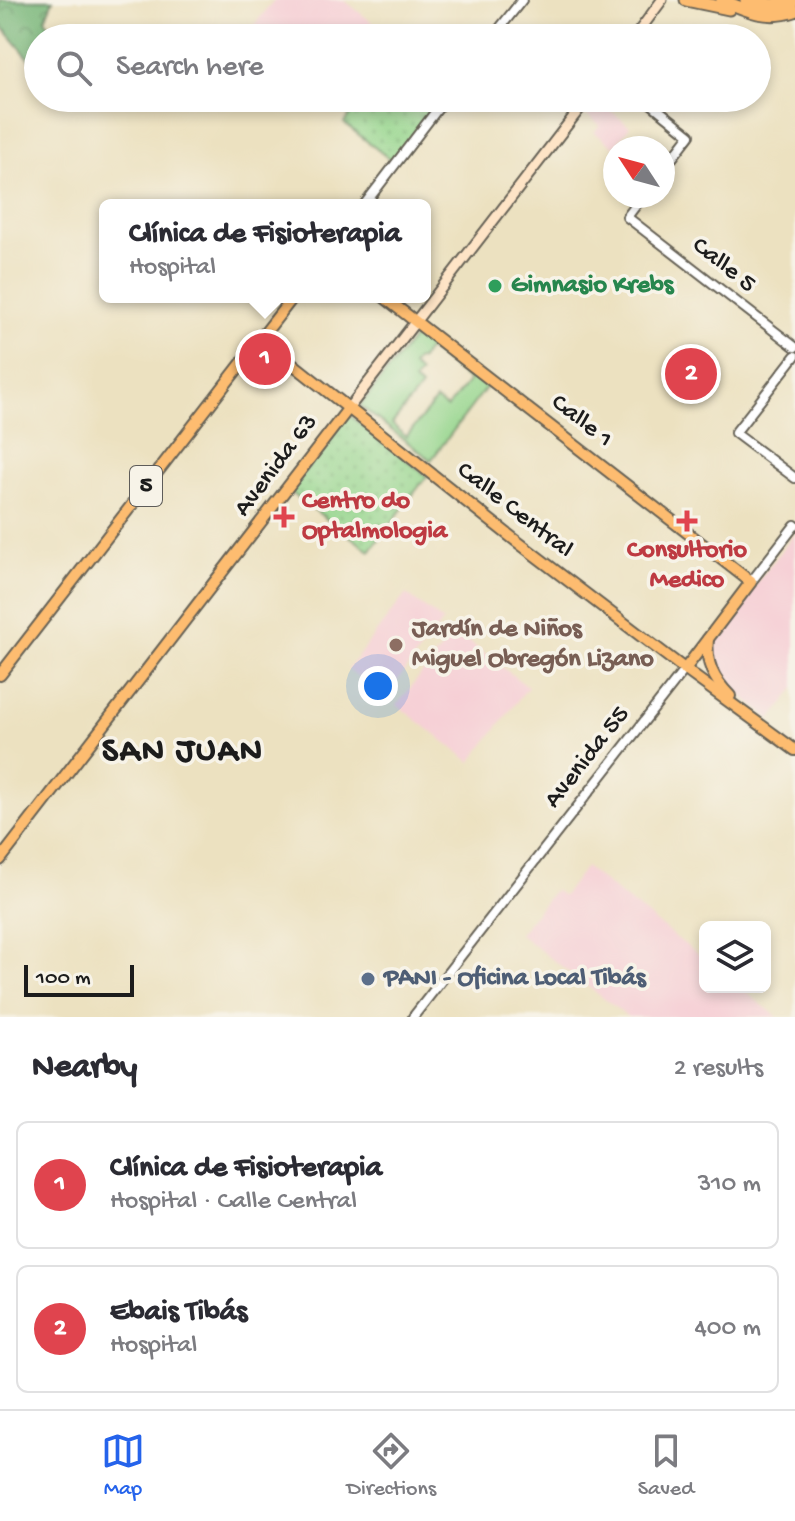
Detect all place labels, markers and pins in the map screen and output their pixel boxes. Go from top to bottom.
place label: Gimnasio Krebs [511,271,675,302]
marker: Gimnasio Krebs [486,277,504,295]
pin: 1 [239,329,291,389]
pin: 2 [665,344,717,404]
place label: Centro do Optalmologia [302,487,449,548]
marker: Centro do Optalmologia [273,506,295,528]
marker: Consultorio Medico [676,510,698,532]
place label: Consultorio Medico [627,536,747,597]
place label: Jardín de Niños Miguel Obregón Lizano [411,615,654,676]
marker: Jardín de Niños Miguel Obregón Lizano [387,636,405,654]
place label: PANI - Oficina Local Tibás [382,964,647,995]
marker: PANI - Oficina Local Tibás [359,970,377,988]

